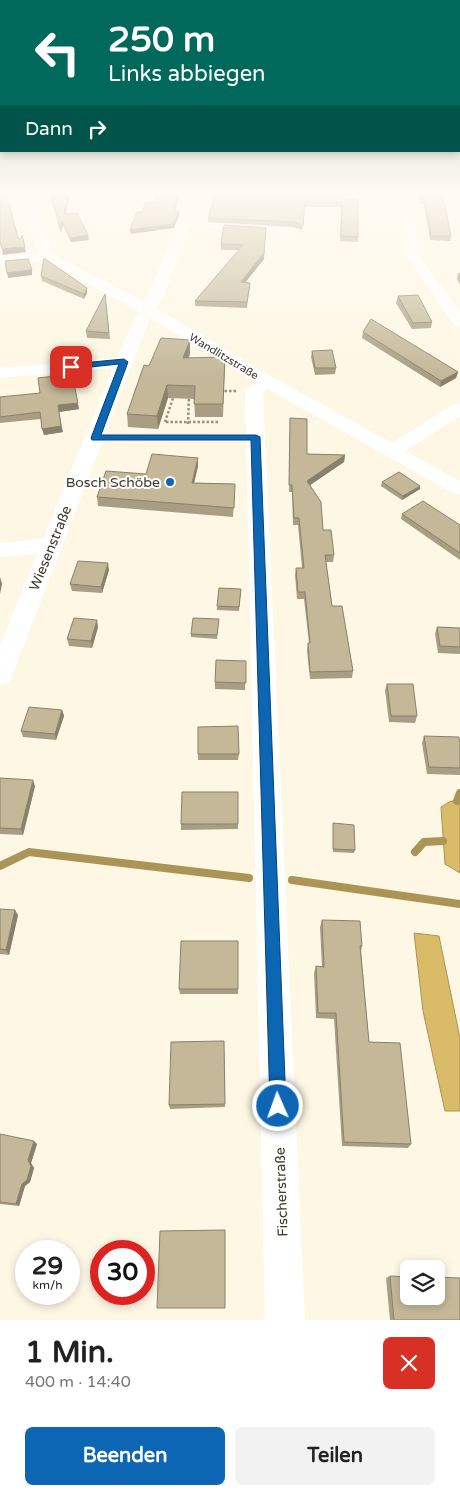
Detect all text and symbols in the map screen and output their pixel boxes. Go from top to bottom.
text: 250 m [108,19,215,61]
icon: left [25,20,90,85]
text: Links abbiegen [108,61,266,87]
icon: right [83,115,111,143]
text: Dann [25,118,73,140]
street label: Wandlitzstraße [187,331,261,382]
pin [50,346,92,388]
icon: arrive [57,353,85,381]
place label: Bosch Schöbe [66,474,160,491]
marker: Bosch Schöbe [164,476,176,488]
street label: Wiesenstraße [26,503,75,593]
position arrow [251,1079,303,1131]
street label: Fischerstraße [271,1147,292,1237]
speed limit sign: 30 [90,1240,155,1305]
text: 29 [32,1251,63,1281]
map controls [400,1260,445,1305]
button: layers [400,1260,445,1305]
text: km/h [32,1278,63,1292]
text: 1 Min. [25,1334,114,1371]
button: close [383,1337,435,1389]
text: 400 m · 14:40 [25,1372,131,1392]
button: Beenden [25,1427,225,1485]
button: Teilen [235,1427,435,1485]

